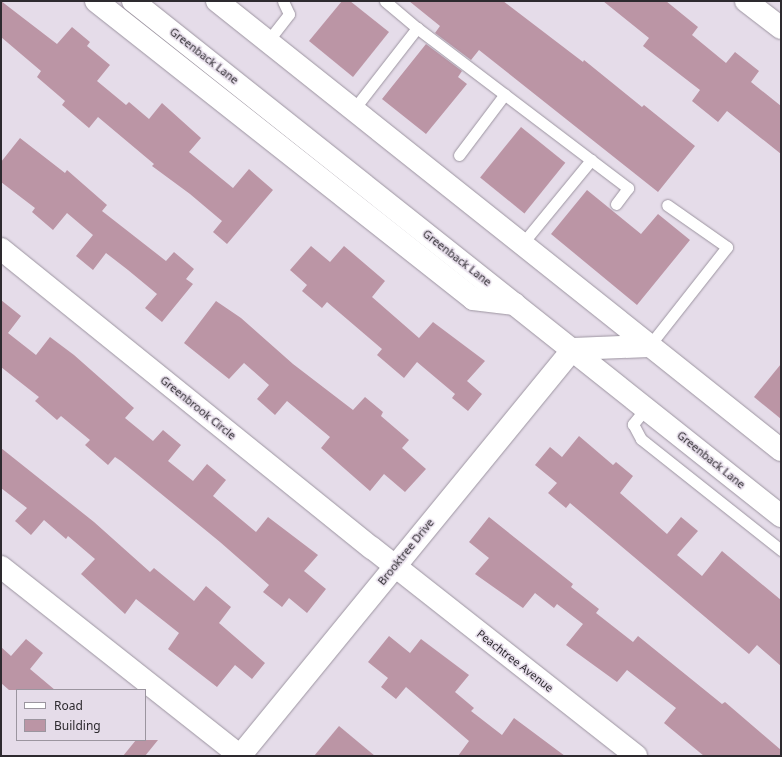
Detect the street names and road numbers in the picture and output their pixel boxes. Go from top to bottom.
street label: Greenback Lane [167,25,241,87]
street label: Greenback Lane [420,227,494,289]
street label: Greenbrook Circle [158,374,238,442]
street label: Greenback Lane [674,429,748,491]
street label: Brooktree Drive [375,516,437,588]
street label: Peachtree Avenue [474,627,556,695]

